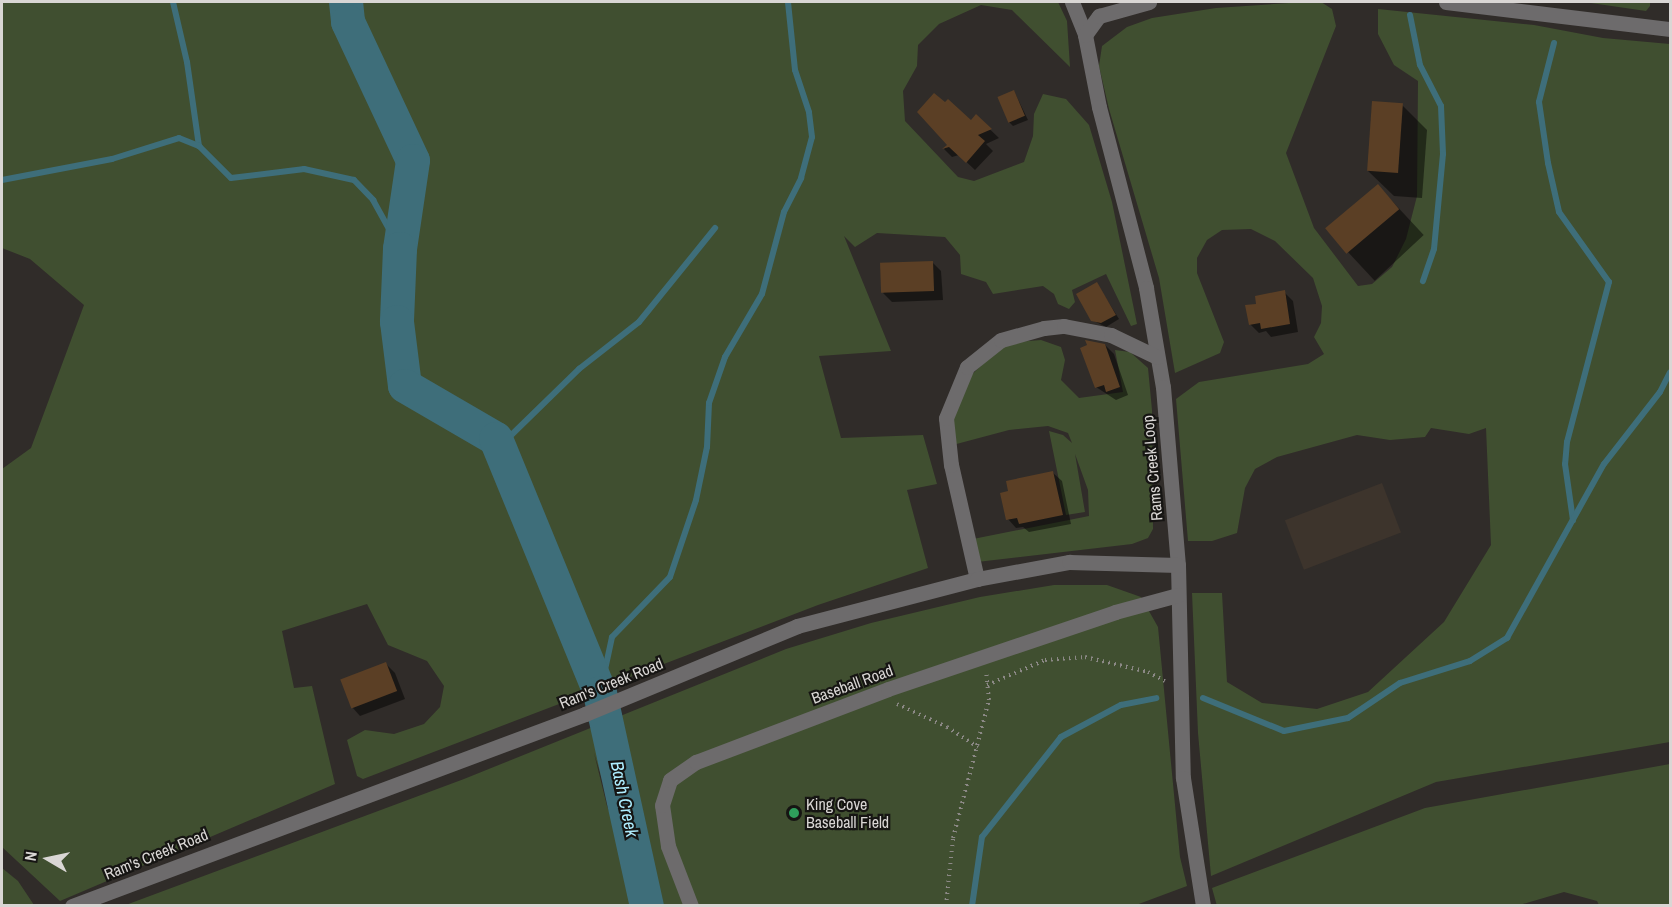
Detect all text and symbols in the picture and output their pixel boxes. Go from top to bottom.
street label: Rams Creek Loop [1138,415,1166,521]
street label: Ram's Creek Road [556,653,666,713]
street label: Baseball Road [809,660,895,708]
water label: Bash Creek [605,759,643,839]
place label: King Cove Baseball Field [806,794,889,832]
marker: King Cove Baseball Field [787,806,801,820]
street label: Ram's Creek Road [101,824,211,884]
north arrow [18,829,78,889]
text: N [19,850,42,863]

